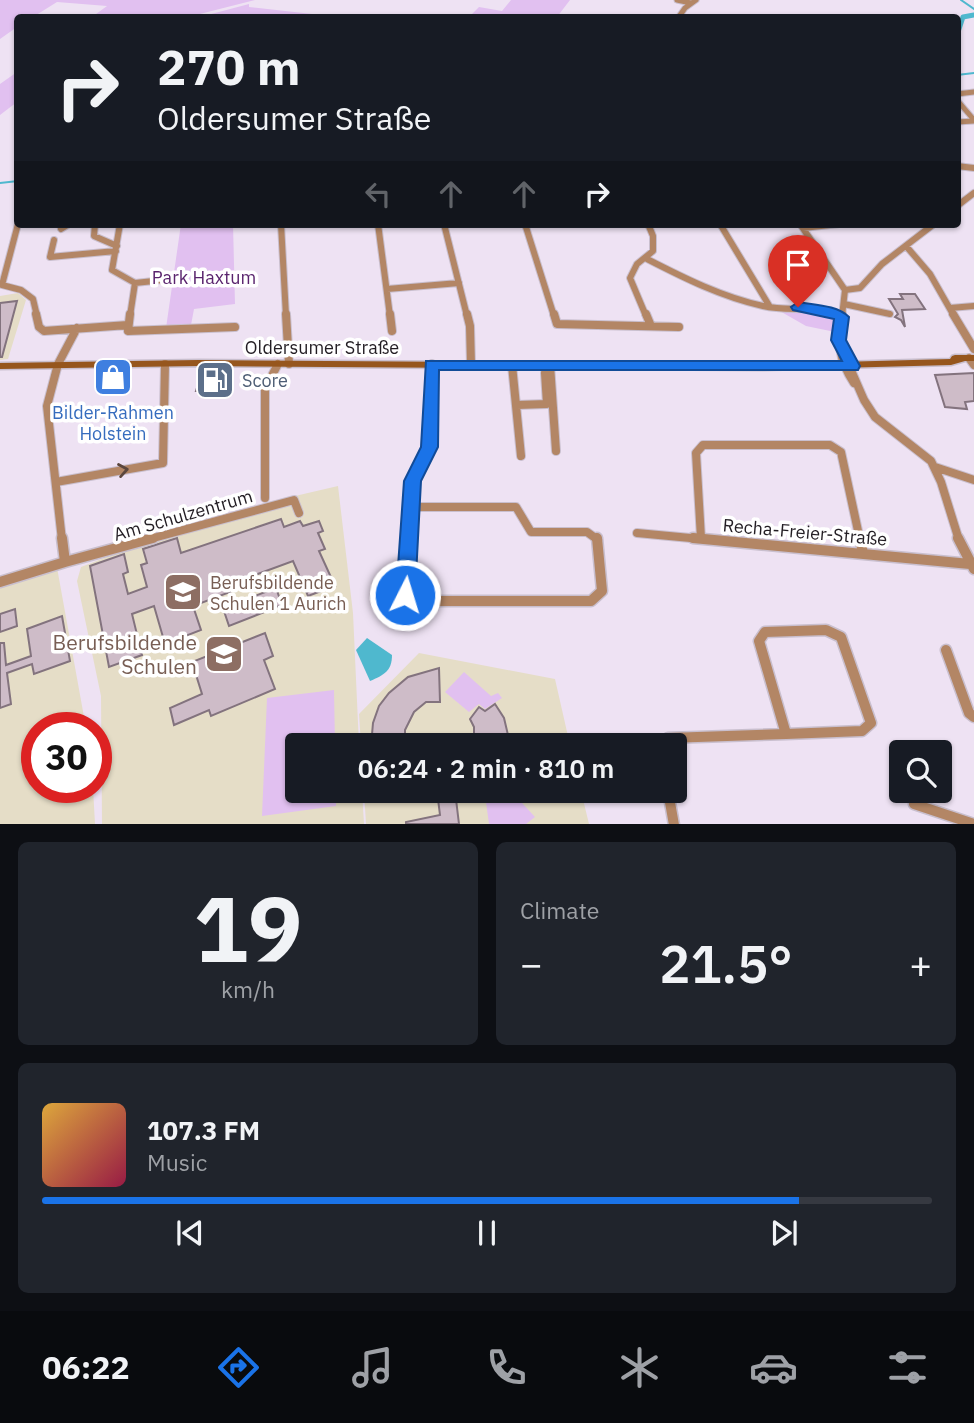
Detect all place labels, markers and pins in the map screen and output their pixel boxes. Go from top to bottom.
pin [768,235,828,307]
shop icon: Bilder-Rahmen Holstein [92,356,134,398]
fuel station icon: Score [194,359,236,401]
place label: Score [242,369,288,392]
place label: Bilder-Rahmen Holstein [52,401,174,445]
school or university icon: Berufsbildende Schulen 1 Aurich [162,571,204,613]
place label: Berufsbildende Schulen 1 Aurich [210,571,346,615]
place label: Berufsbildende Schulen [53,628,197,680]
school or university icon: Berufsbildende Schulen [203,633,245,675]

